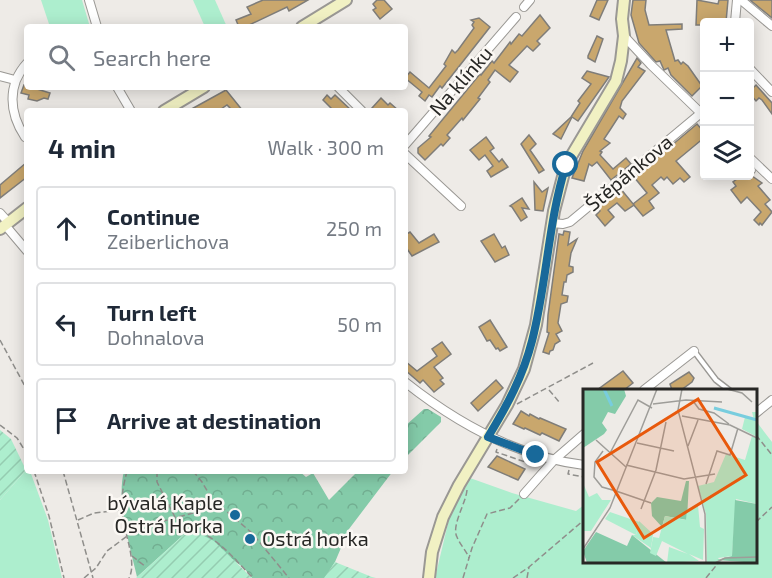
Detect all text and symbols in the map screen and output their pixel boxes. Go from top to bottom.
map controls [700,18,754,180]
button: + [700,18,754,72]
search box [24,24,408,90]
icon: search [45,41,78,74]
street label: Na klínku [424,41,497,120]
text: Search here [93,44,211,70]
button: − [700,72,754,126]
button: layers [700,126,754,180]
street label: Štěpánkova [580,129,677,216]
text: 4 min [48,132,116,163]
text: Walk · 300 m [268,135,384,159]
route start [552,151,578,177]
text: Continue [107,203,200,229]
icon: ahead [50,212,83,245]
text: 250 m [326,216,382,240]
text: Zeiberlichova [107,229,229,253]
text: Turn left [107,299,196,325]
icon: left [50,308,83,341]
text: 50 m [337,312,382,336]
text: Dohnalova [107,325,205,349]
inset map [583,389,757,563]
icon: arrive [50,404,83,437]
text: Arrive at destination [107,407,321,433]
route end [522,441,548,467]
place label: bývalá Kaple Ostrá Horka [107,490,223,537]
marker: bývalá Kaple Ostrá Horka [228,508,242,522]
place label: Ostrá horka [262,526,369,550]
marker: Ostrá horka [243,532,257,546]

